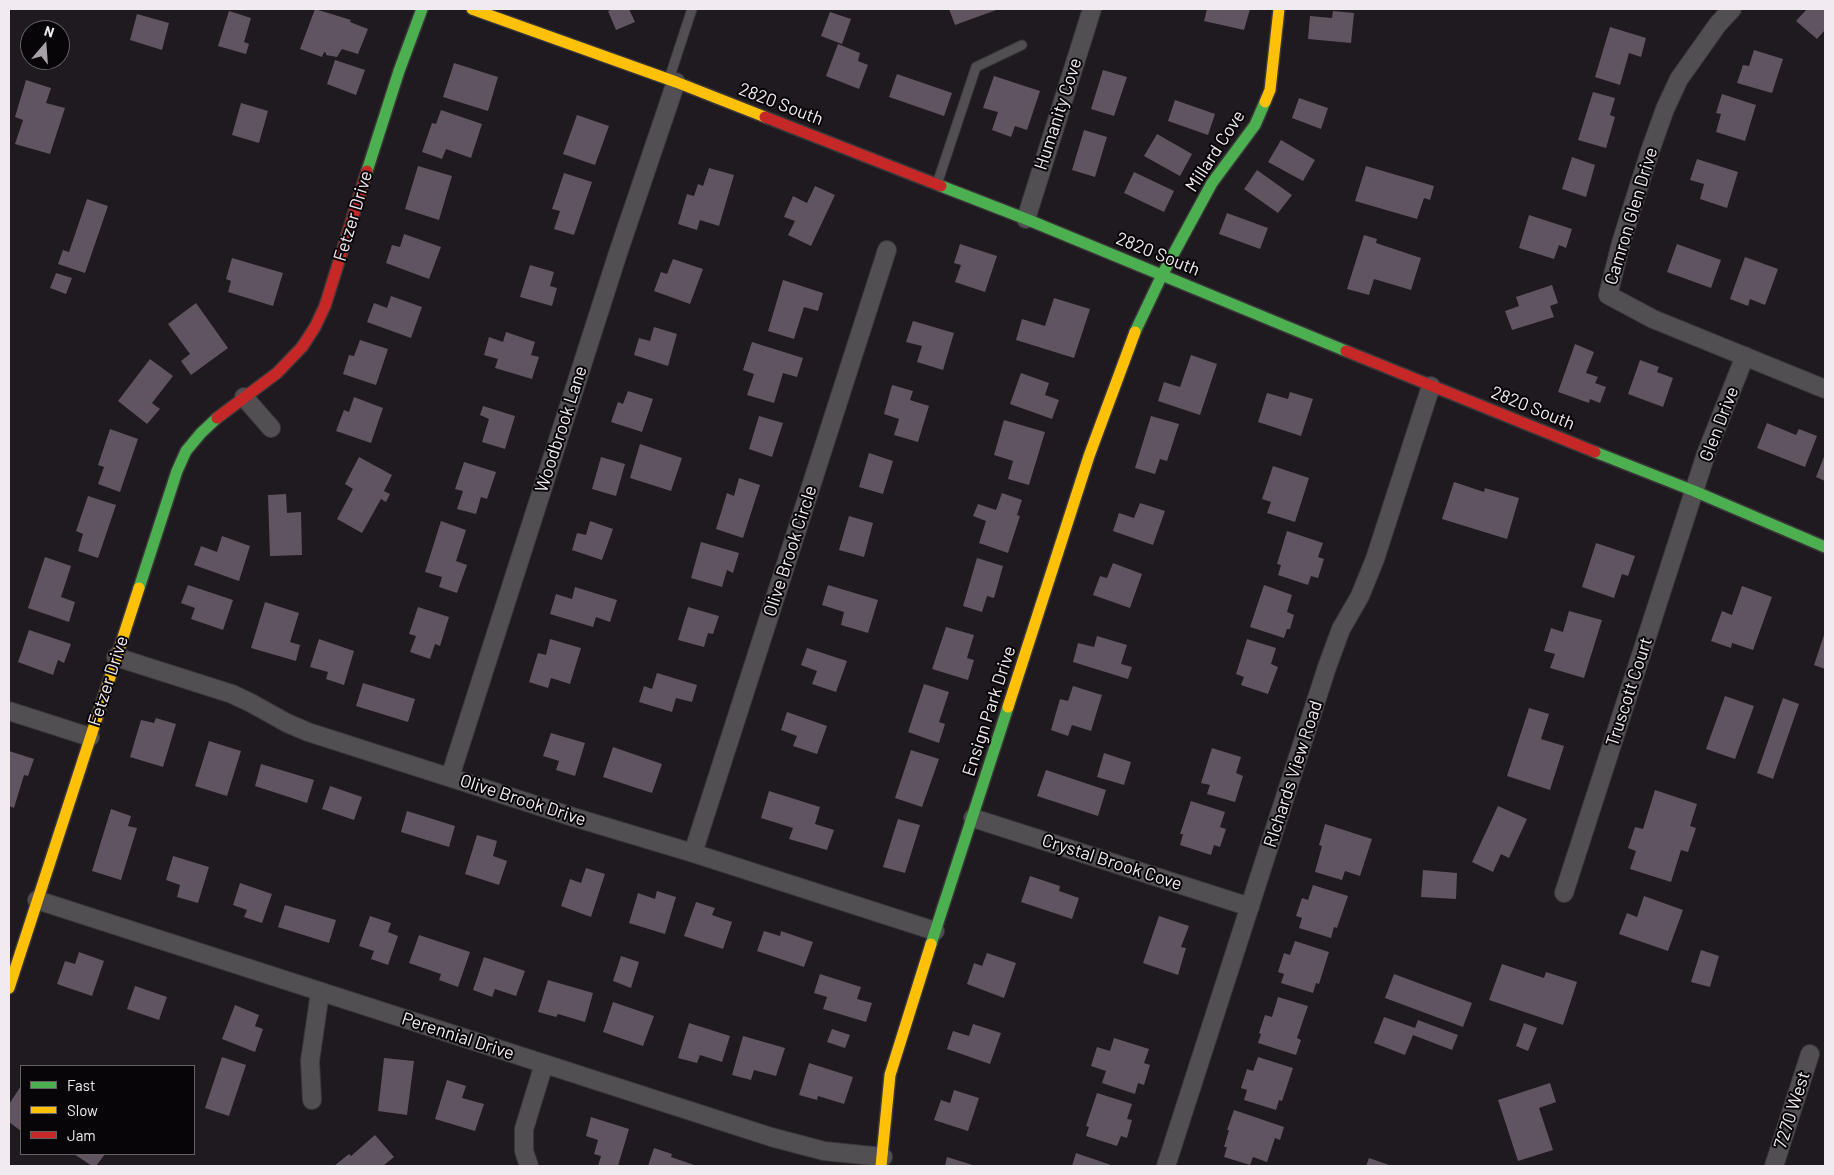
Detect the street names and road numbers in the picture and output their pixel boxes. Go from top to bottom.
street label: Humanity Cove [1030,55,1086,173]
street label: 2820 South [736,78,826,130]
street label: Millard Cove [1181,106,1249,196]
street label: Camron Glen Drive [1600,145,1662,287]
street label: Fetzer Drive [329,168,377,264]
street label: 2820 South [1113,227,1203,281]
street label: Woodbrook Lane [530,363,592,495]
street label: 2820 South [1488,381,1578,435]
street label: Glen Drive [1695,384,1743,464]
street label: Olive Brook Circle [759,483,821,619]
street label: Fetzer Drive [83,633,133,729]
street label: Truscott Court [1601,635,1657,749]
street label: Ensign Park Drive [958,643,1020,779]
street label: RIchards View Road [1259,698,1327,850]
street label: Olive Brook Drive [457,769,589,831]
street label: Crystal Brook Cove [1039,829,1185,895]
street label: Perennial Drive [399,1008,517,1064]
street label: 7270 West [1769,1069,1815,1151]

